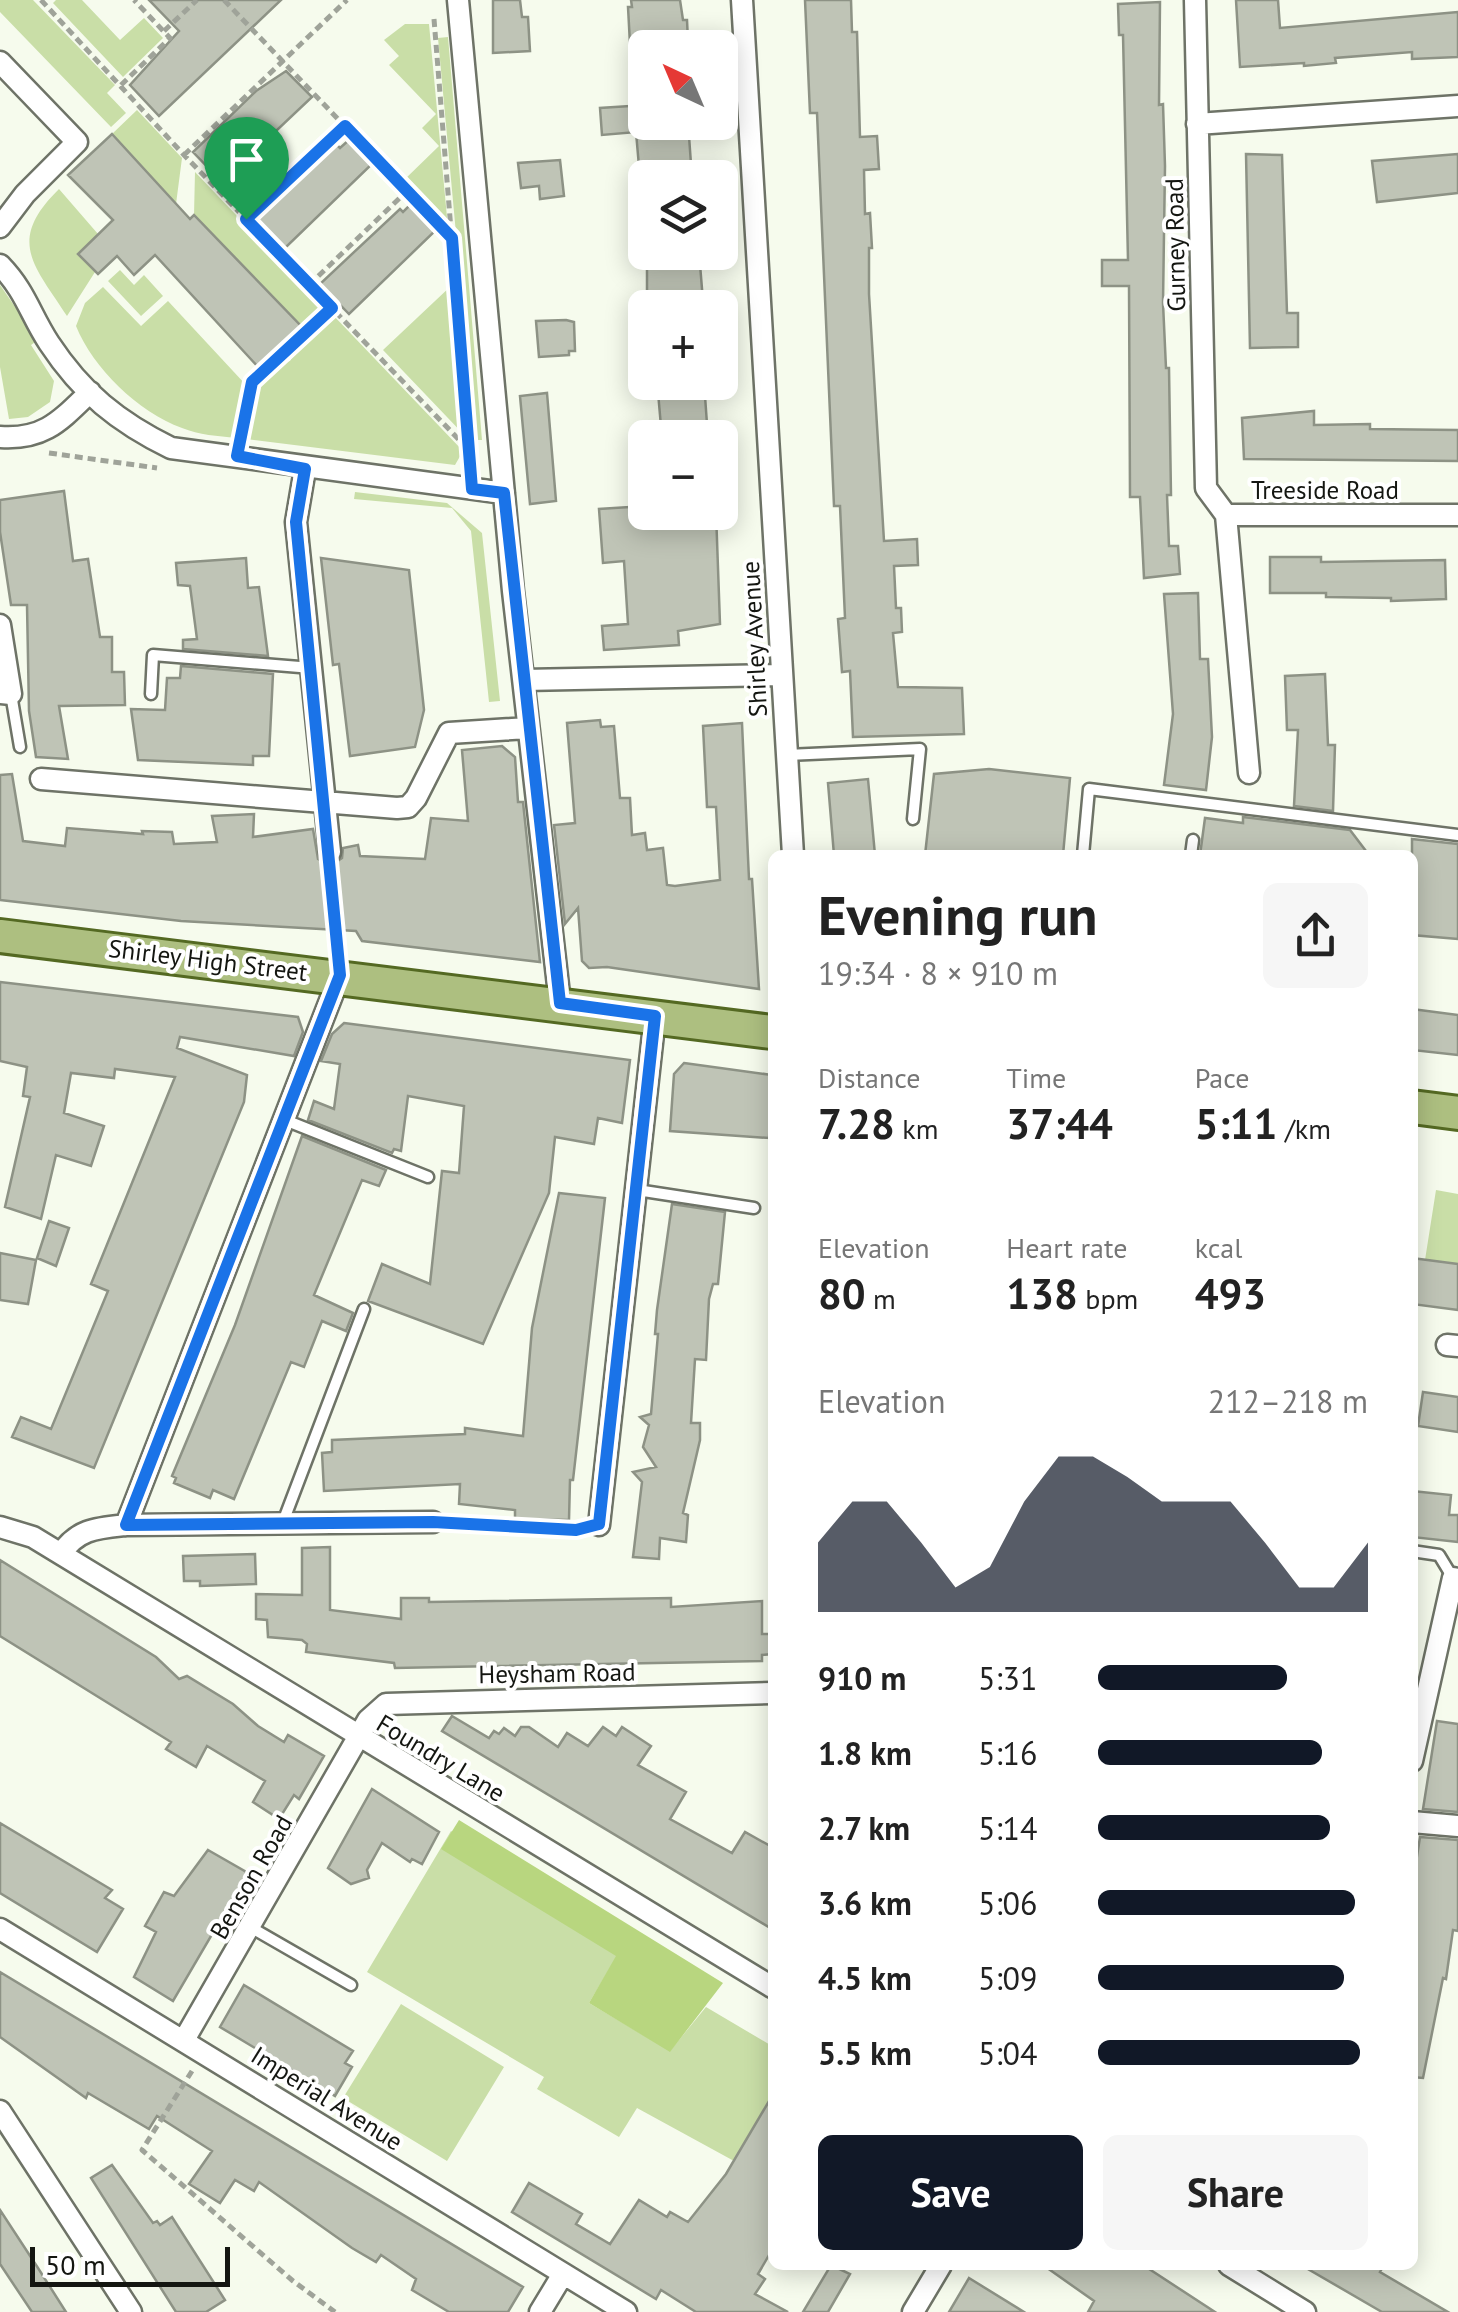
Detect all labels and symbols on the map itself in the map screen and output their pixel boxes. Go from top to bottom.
north arrow [628,30,738,140]
pin [204,117,289,220]
street label: Gurney Road [1158,178,1192,312]
street label: Treeside Road [1251,474,1399,506]
street label: Shirley Avenue [734,560,774,718]
street label: Shirley High Street [107,932,310,988]
street label: Heysham Road [478,1656,636,1690]
street label: Foundry Lane [371,1707,511,1809]
street label: Benson Road [203,1809,299,1945]
street label: Imperial Avenue [245,2039,409,2157]
scale bar [30,2242,230,2286]

